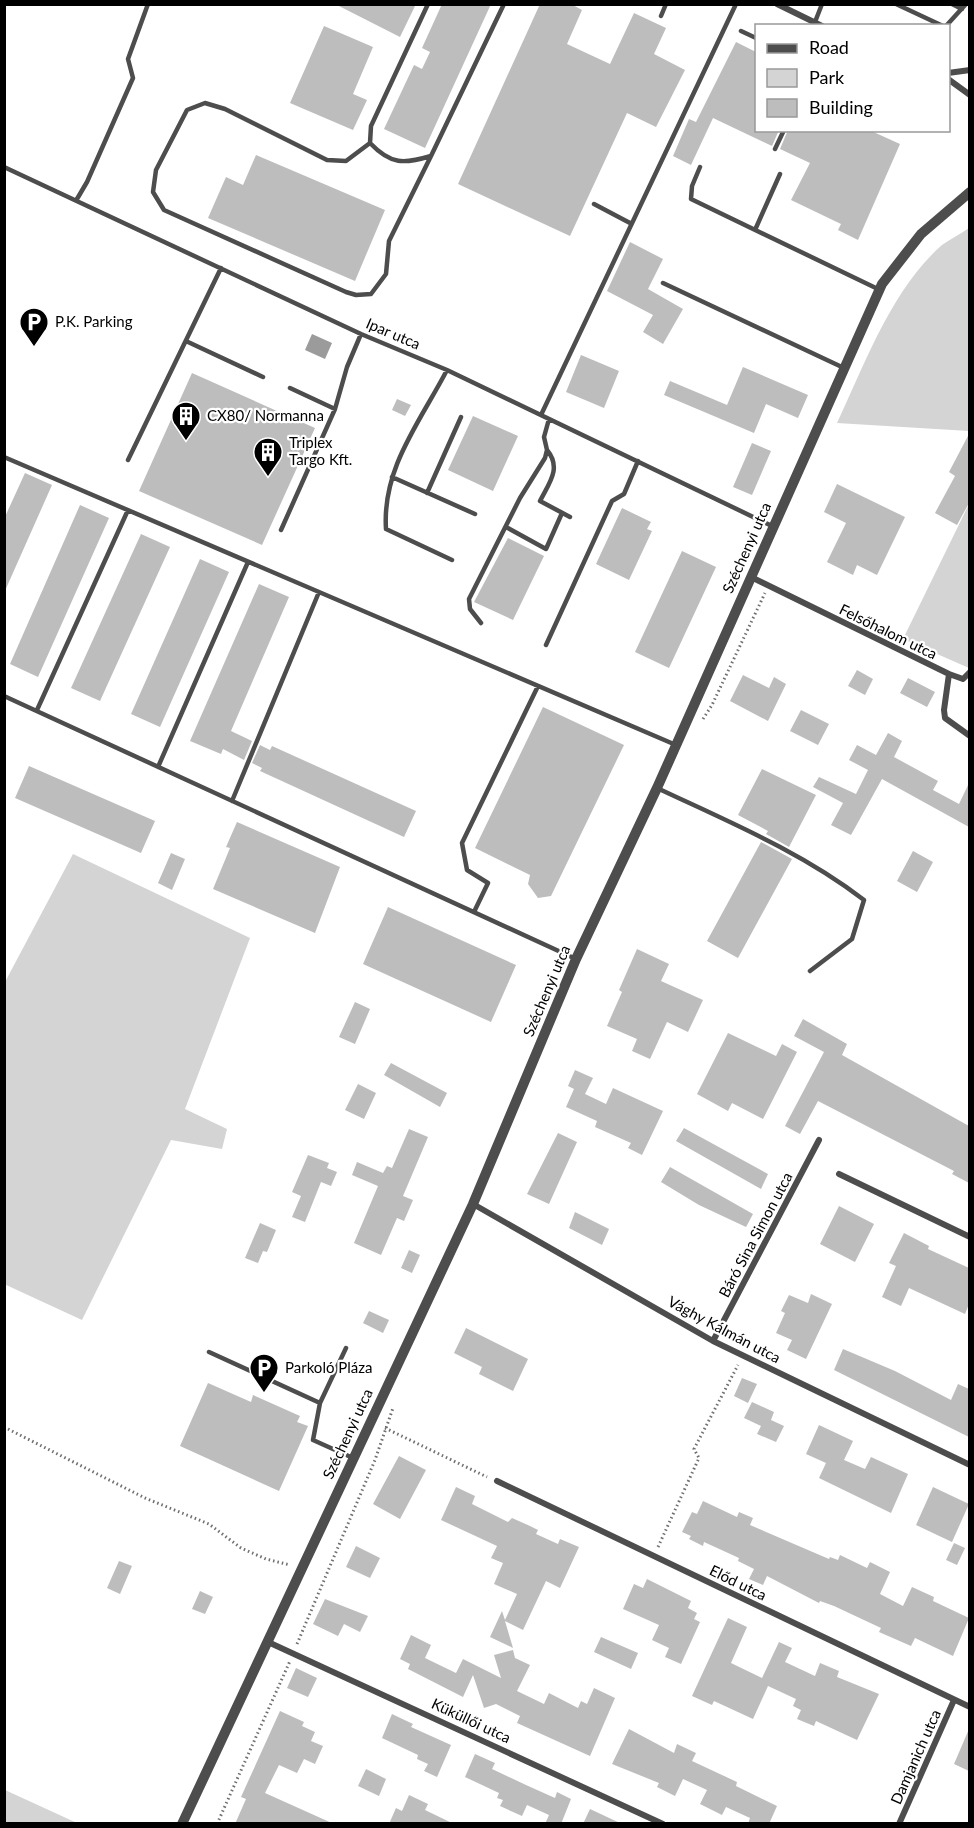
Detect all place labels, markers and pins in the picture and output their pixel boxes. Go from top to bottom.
parking icon: P.K. Parking [18,306,50,348]
place label: P.K. Parking [55,312,133,330]
building icon: CX80/ Normanna [170,400,202,442]
place label: CX80/ Normanna [207,406,324,424]
place label: Triplex Targo Kft. [289,433,352,468]
building icon: Triplex Targo Kft. [252,436,284,478]
parking icon: Parkoló Pláza [248,1352,280,1394]
place label: Parkoló Pláza [285,1358,372,1376]

